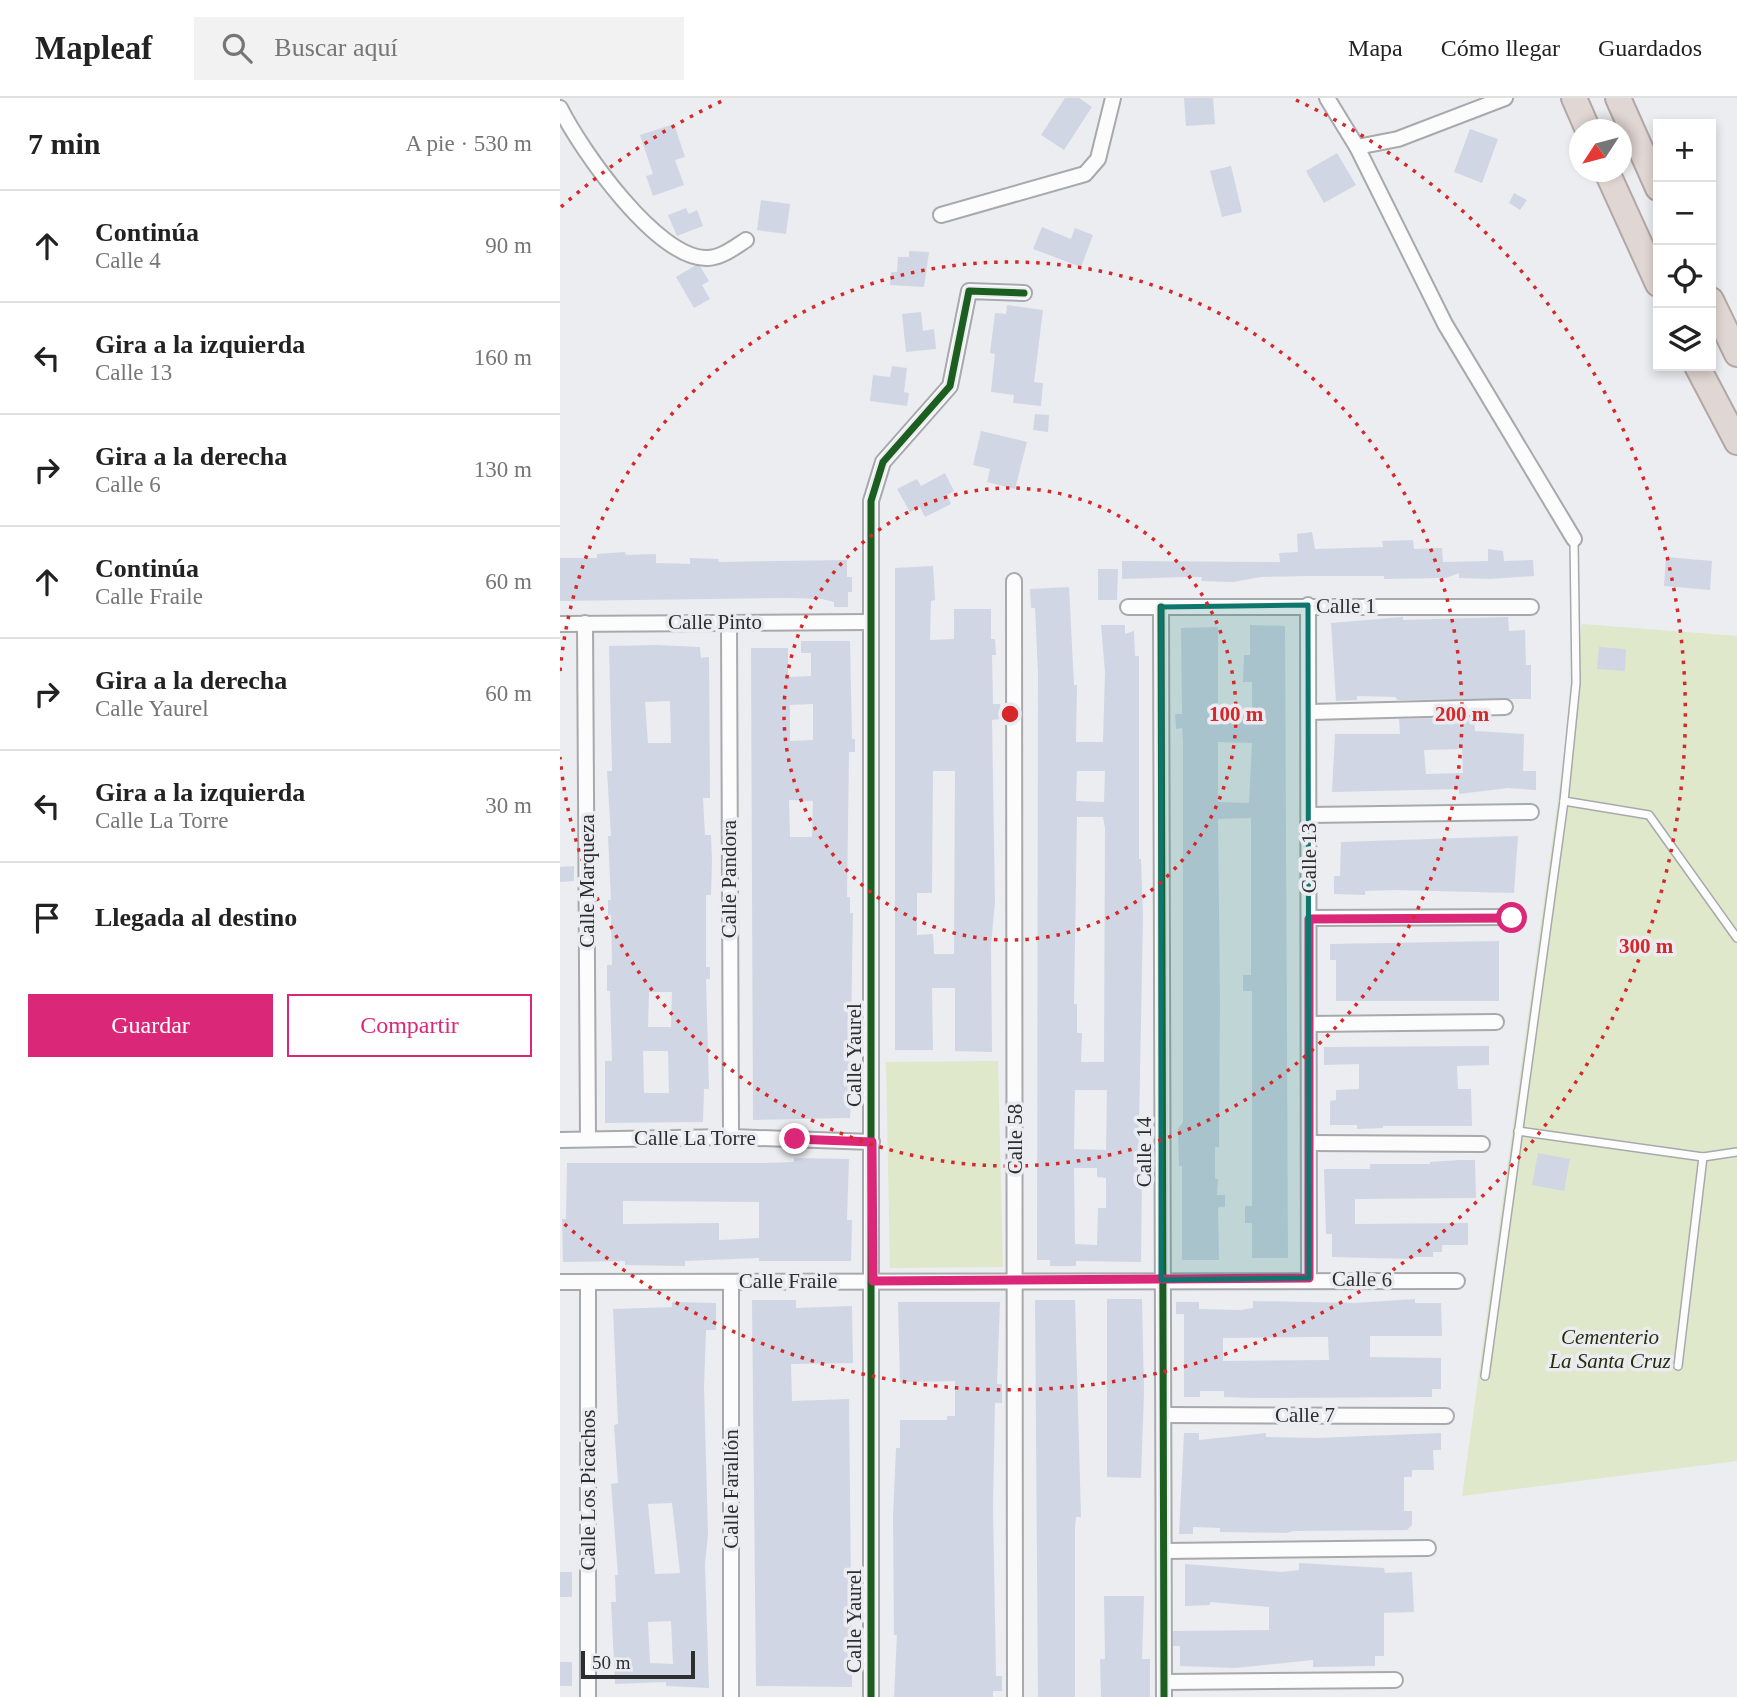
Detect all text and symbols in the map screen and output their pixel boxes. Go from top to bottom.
search box [194,17,684,80]
icon: search [218,29,256,67]
text: Mapleaf [35,30,152,66]
text: Buscar aquí [274,33,398,62]
text: Mapa [1348,35,1403,61]
text: Cómo llegar [1441,35,1560,61]
text: Guardados [1598,35,1702,61]
north arrow [1569,119,1632,182]
map controls [1653,119,1716,371]
button: + [1653,119,1716,182]
text: 7 min [28,127,101,160]
text: A pie · 530 m [406,131,532,156]
button: − [1653,182,1716,245]
text: Continúa [95,218,199,247]
icon: ahead [28,227,66,265]
text: 90 m [485,233,532,258]
button: locate [1653,245,1716,308]
text: Calle 4 [95,248,161,273]
button: layers [1653,308,1716,371]
text: Gira a la izquierda [95,330,305,359]
icon: left [28,339,66,377]
text: 160 m [474,345,532,370]
text: Calle 13 [95,360,172,385]
text: Gira a la derecha [95,442,287,471]
icon: right [28,451,66,489]
text: 130 m [474,457,532,482]
text: Calle 6 [95,472,161,497]
text: Continúa [95,554,199,583]
icon: ahead [28,563,66,601]
text: 60 m [485,569,532,594]
text: Calle Fraile [95,584,203,609]
street label: Calle 1 [1316,594,1376,618]
street label: Calle Pinto [668,610,762,634]
text: Gira a la derecha [95,666,287,695]
icon: right [28,675,66,713]
text: 60 m [485,681,532,706]
text: Calle Yaurel [95,696,209,721]
centre of rings [998,702,1022,726]
text: 100 m [1209,702,1264,726]
text: 200 m [1435,702,1490,726]
text: Gira a la izquierda [95,778,305,807]
icon: left [28,787,66,825]
text: 30 m [485,793,532,818]
text: Calle La Torre [95,808,228,833]
street label: Calle Marqueza [575,814,599,948]
street label: Calle Pandora [717,819,741,938]
street label: Calle 13 [1297,823,1321,893]
icon: arrive [28,899,66,937]
route start [1496,902,1527,933]
text: Llegada al destino [95,903,297,932]
text: 300 m [1619,934,1674,958]
button: Guardar [28,994,273,1057]
button: Compartir [287,994,532,1057]
street label: Calle Yaurel [842,1003,866,1107]
street label: Calle 58 [1003,1104,1027,1174]
street label: Calle 14 [1132,1116,1156,1187]
route end [779,1123,810,1154]
street label: Calle La Torre [634,1126,756,1150]
street label: Calle 6 [1332,1266,1392,1292]
street label: Calle Fraile [739,1269,837,1293]
park label: Cementerio La Santa Cruz [1548,1325,1671,1373]
street label: Calle 7 [1275,1403,1335,1427]
street label: Calle Los Picachos [576,1410,600,1570]
street label: Calle Farallón [719,1429,743,1549]
street label: Calle Yaurel [842,1569,866,1673]
scale bar [581,1648,695,1680]
text: 50 m [592,1652,631,1673]

